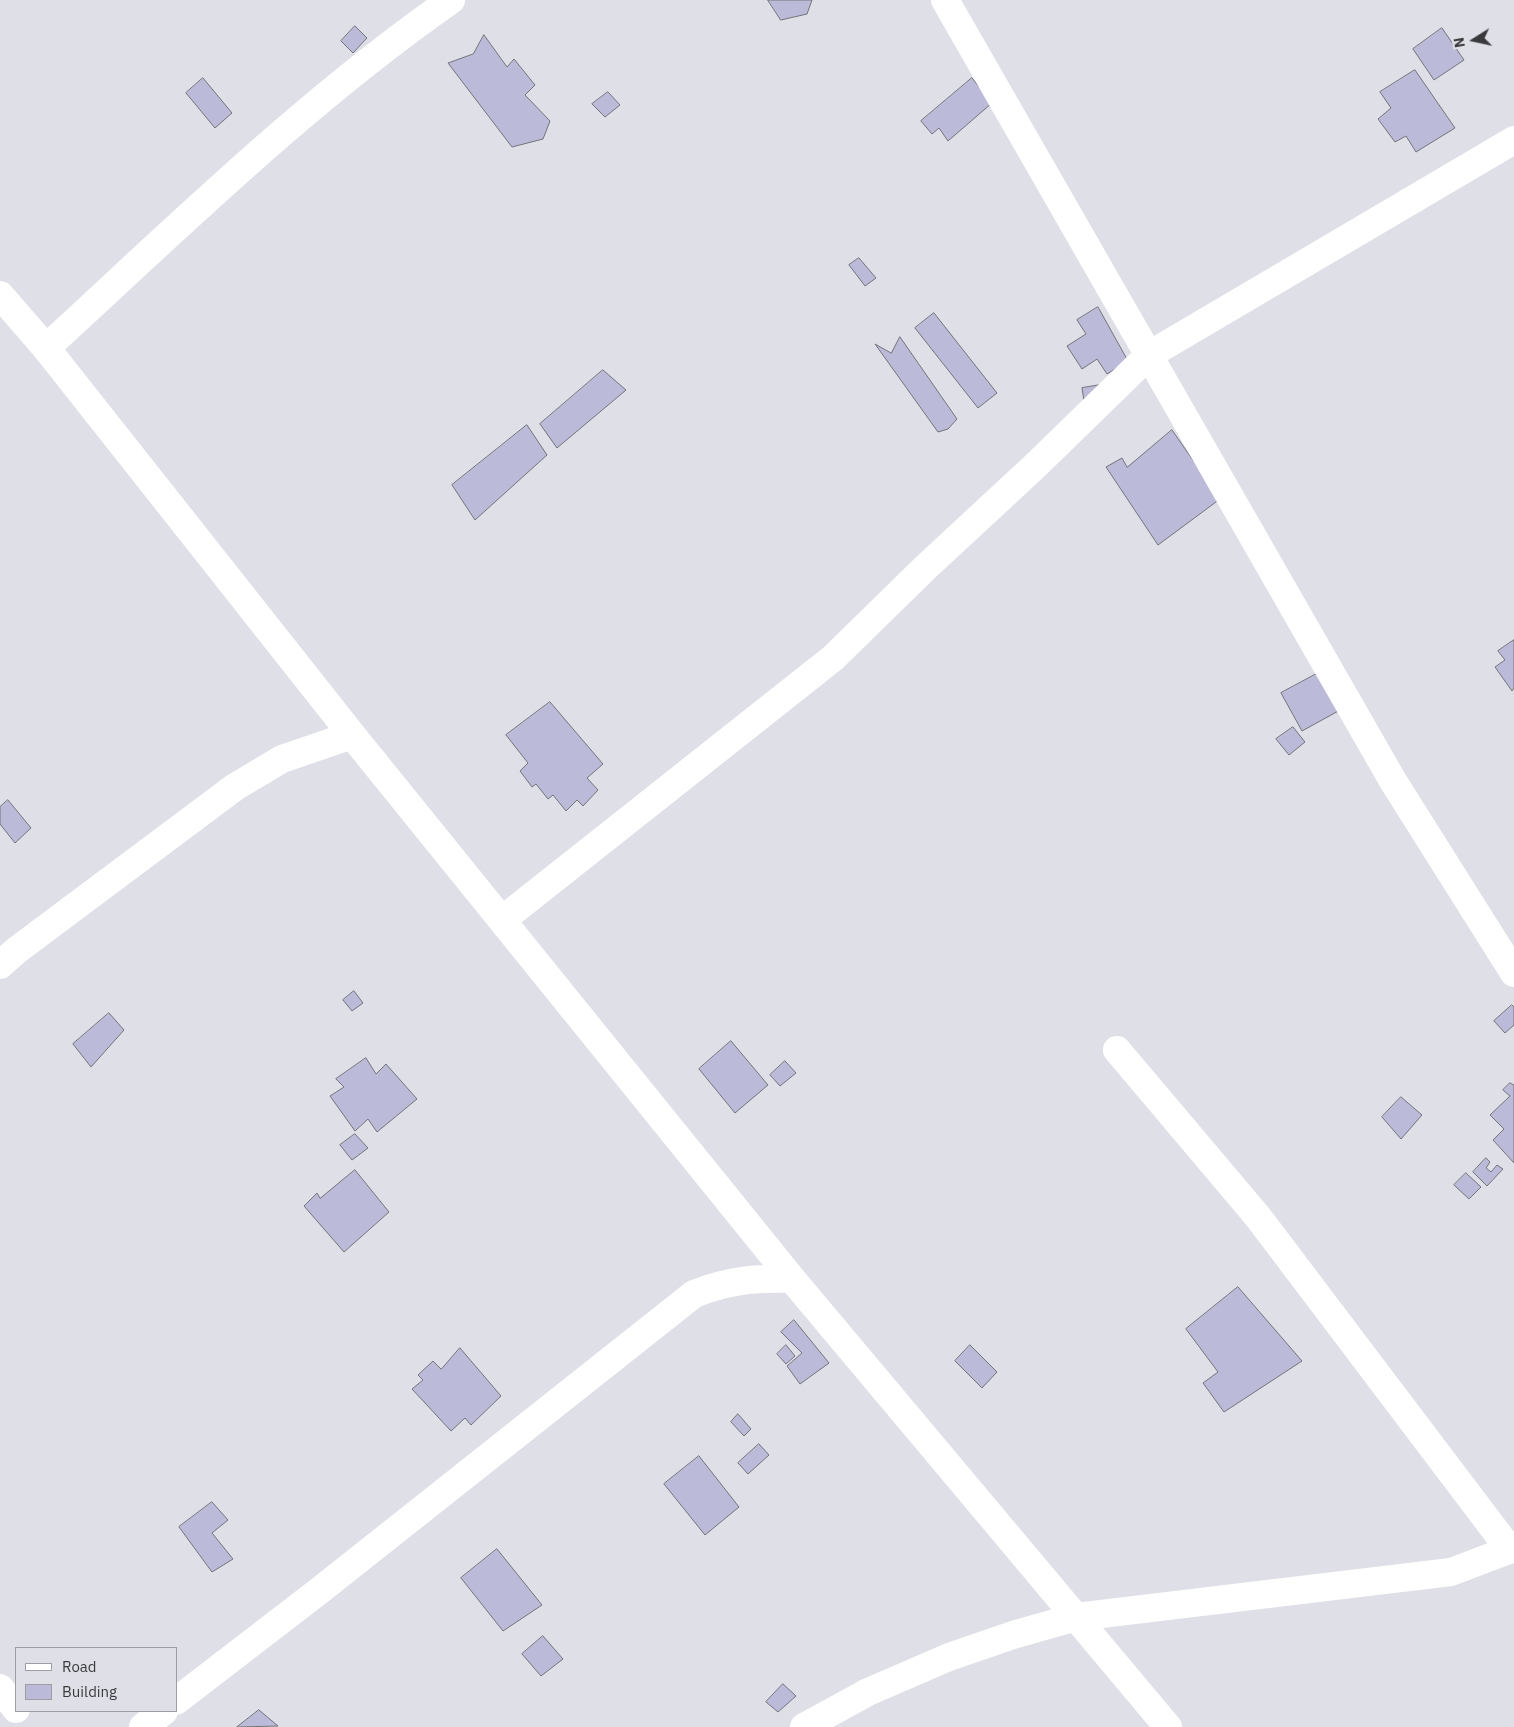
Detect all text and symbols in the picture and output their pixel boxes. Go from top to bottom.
north arrow [1449,15,1499,65]
text: N [1449,36,1469,49]
legend [15,1647,178,1712]
text: Road [62,1657,97,1676]
text: Building [62,1682,117,1701]

